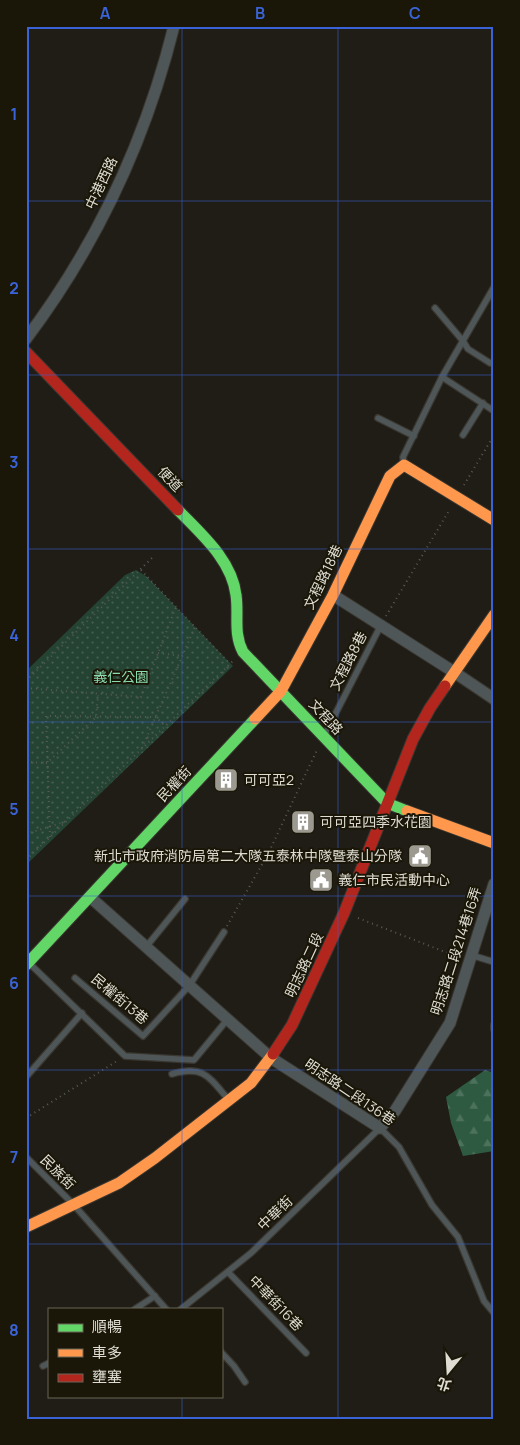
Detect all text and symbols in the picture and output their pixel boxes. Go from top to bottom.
text: A [100,2,111,24]
text: B [255,2,265,24]
text: C [409,2,421,24]
text: 1 [10,103,18,125]
street label: 中港西路 [80,153,121,212]
text: 2 [9,277,19,299]
text: 3 [9,451,19,473]
street label: 便道 [154,462,187,495]
street label: 文程路18巷 [299,541,346,612]
text: 4 [9,624,19,646]
street label: 文程路8巷 [325,628,371,694]
park label: 義仁公園 [93,667,149,686]
street label: 文程路 [305,695,348,738]
street label: 民權街 [152,762,195,805]
building icon: 可可亞2 [213,767,239,793]
place label: 可可亞2 [244,770,294,789]
text: 5 [9,798,19,820]
building icon: 可可亞四季水花園 [290,809,316,835]
place label: 可可亞四季水花園 [320,812,432,831]
public building icon: 新北市政府消防局第二大隊五泰林中隊暨泰山分隊 [407,843,433,869]
place label: 新北市政府消防局第二大隊五泰林中隊暨泰山分隊 [94,846,402,865]
public building icon: 義仁市民活動中心 [308,867,334,893]
place label: 義仁市民活動中心 [338,870,450,889]
street label: 明志路二段214巷16弄 [426,884,485,1017]
street label: 明志路二段 [280,929,327,1001]
street label: 民權街13巷 [88,969,153,1028]
text: 6 [9,972,19,994]
street label: 明志路二段136巷 [301,1054,399,1129]
text: 7 [10,1146,18,1168]
street label: 民族街 [37,1150,80,1193]
street label: 中華街 [253,1191,296,1234]
street label: 中華街16巷 [245,1271,308,1334]
legend [48,1308,222,1398]
text: 順暢 [92,1316,122,1337]
text: 8 [9,1319,19,1341]
text: 車多 [92,1342,122,1363]
north arrow [422,1348,472,1398]
text: 壅塞 [92,1366,122,1387]
text: 北 [434,1374,453,1396]

